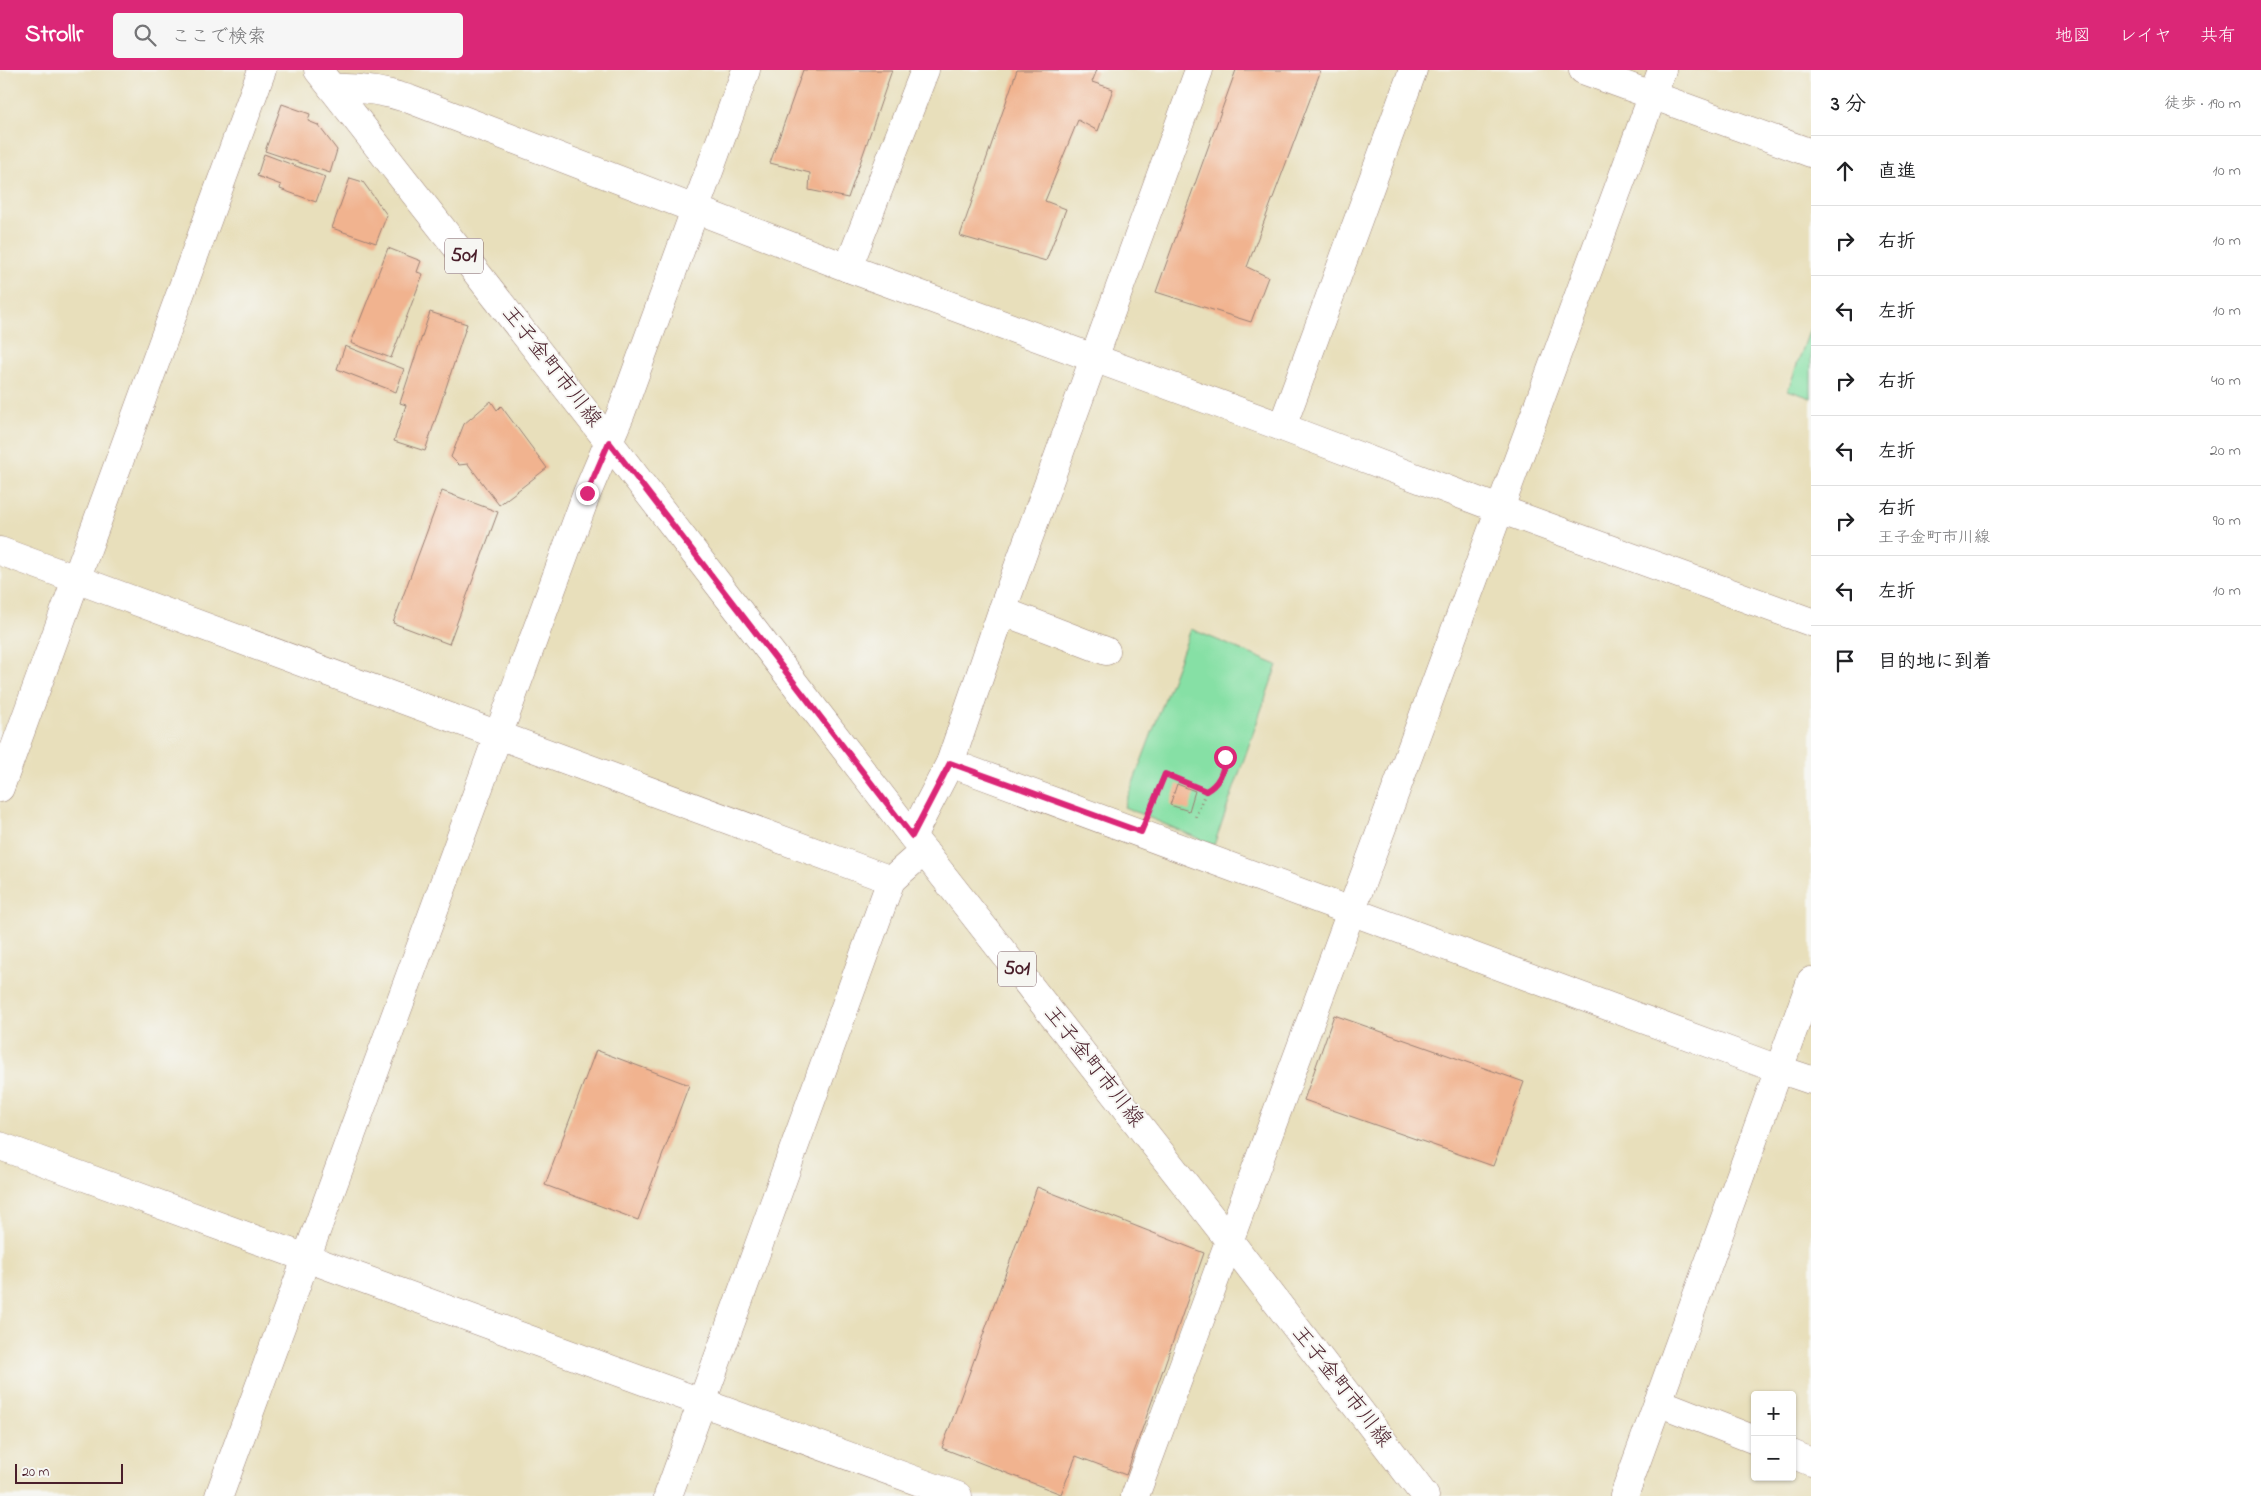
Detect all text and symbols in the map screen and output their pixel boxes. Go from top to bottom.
search box [113,13,463,58]
text: Strollr [25,18,83,53]
icon: search [131,21,159,49]
text: ここで検索 [171,24,266,51]
text: 地図 [2055,24,2091,50]
text: レイヤ [2119,24,2172,50]
text: 共有 [2200,24,2236,50]
text: 3 分 [1831,90,1866,120]
text: 徒歩 · 190 m [2164,92,2241,116]
icon: ahead [1831,157,1859,185]
text: 直進 [1878,159,1916,186]
text: 10 m [2213,159,2241,183]
icon: right [1831,227,1859,255]
text: 右折 [1878,229,1916,256]
text: 10 m [2213,229,2241,253]
road number: 501 [445,238,483,274]
icon: left [1831,297,1859,325]
text: 左折 [1878,299,1916,326]
text: 10 m [2213,299,2241,323]
street label: 王子金町市川線 [494,300,608,434]
icon: right [1831,367,1859,395]
text: 右折 [1878,369,1916,396]
text: 40 m [2211,369,2241,393]
icon: left [1831,437,1859,465]
text: 左折 [1878,439,1916,466]
text: 20 m [2210,439,2241,463]
route end [576,482,599,505]
text: 右折 [1878,496,1916,523]
icon: right [1831,507,1859,535]
text: 90 m [2213,509,2241,533]
text: 王子金町市川線 [1878,526,1990,550]
icon: left [1831,577,1859,605]
text: 左折 [1878,579,1916,606]
text: 10 m [2213,579,2241,603]
icon: arrive [1831,647,1859,675]
text: 目的地に到着 [1878,649,1992,676]
route start [1214,746,1237,769]
road number: 501 [998,952,1036,986]
street label: 王子金町市川線 [1036,1000,1150,1134]
street label: 王子金町市川線 [1284,1320,1398,1454]
map controls [1751,1391,1796,1481]
button: + [1751,1391,1796,1436]
button: − [1751,1436,1796,1481]
scale bar [15,1461,122,1484]
text: 20 m [22,1462,49,1483]

